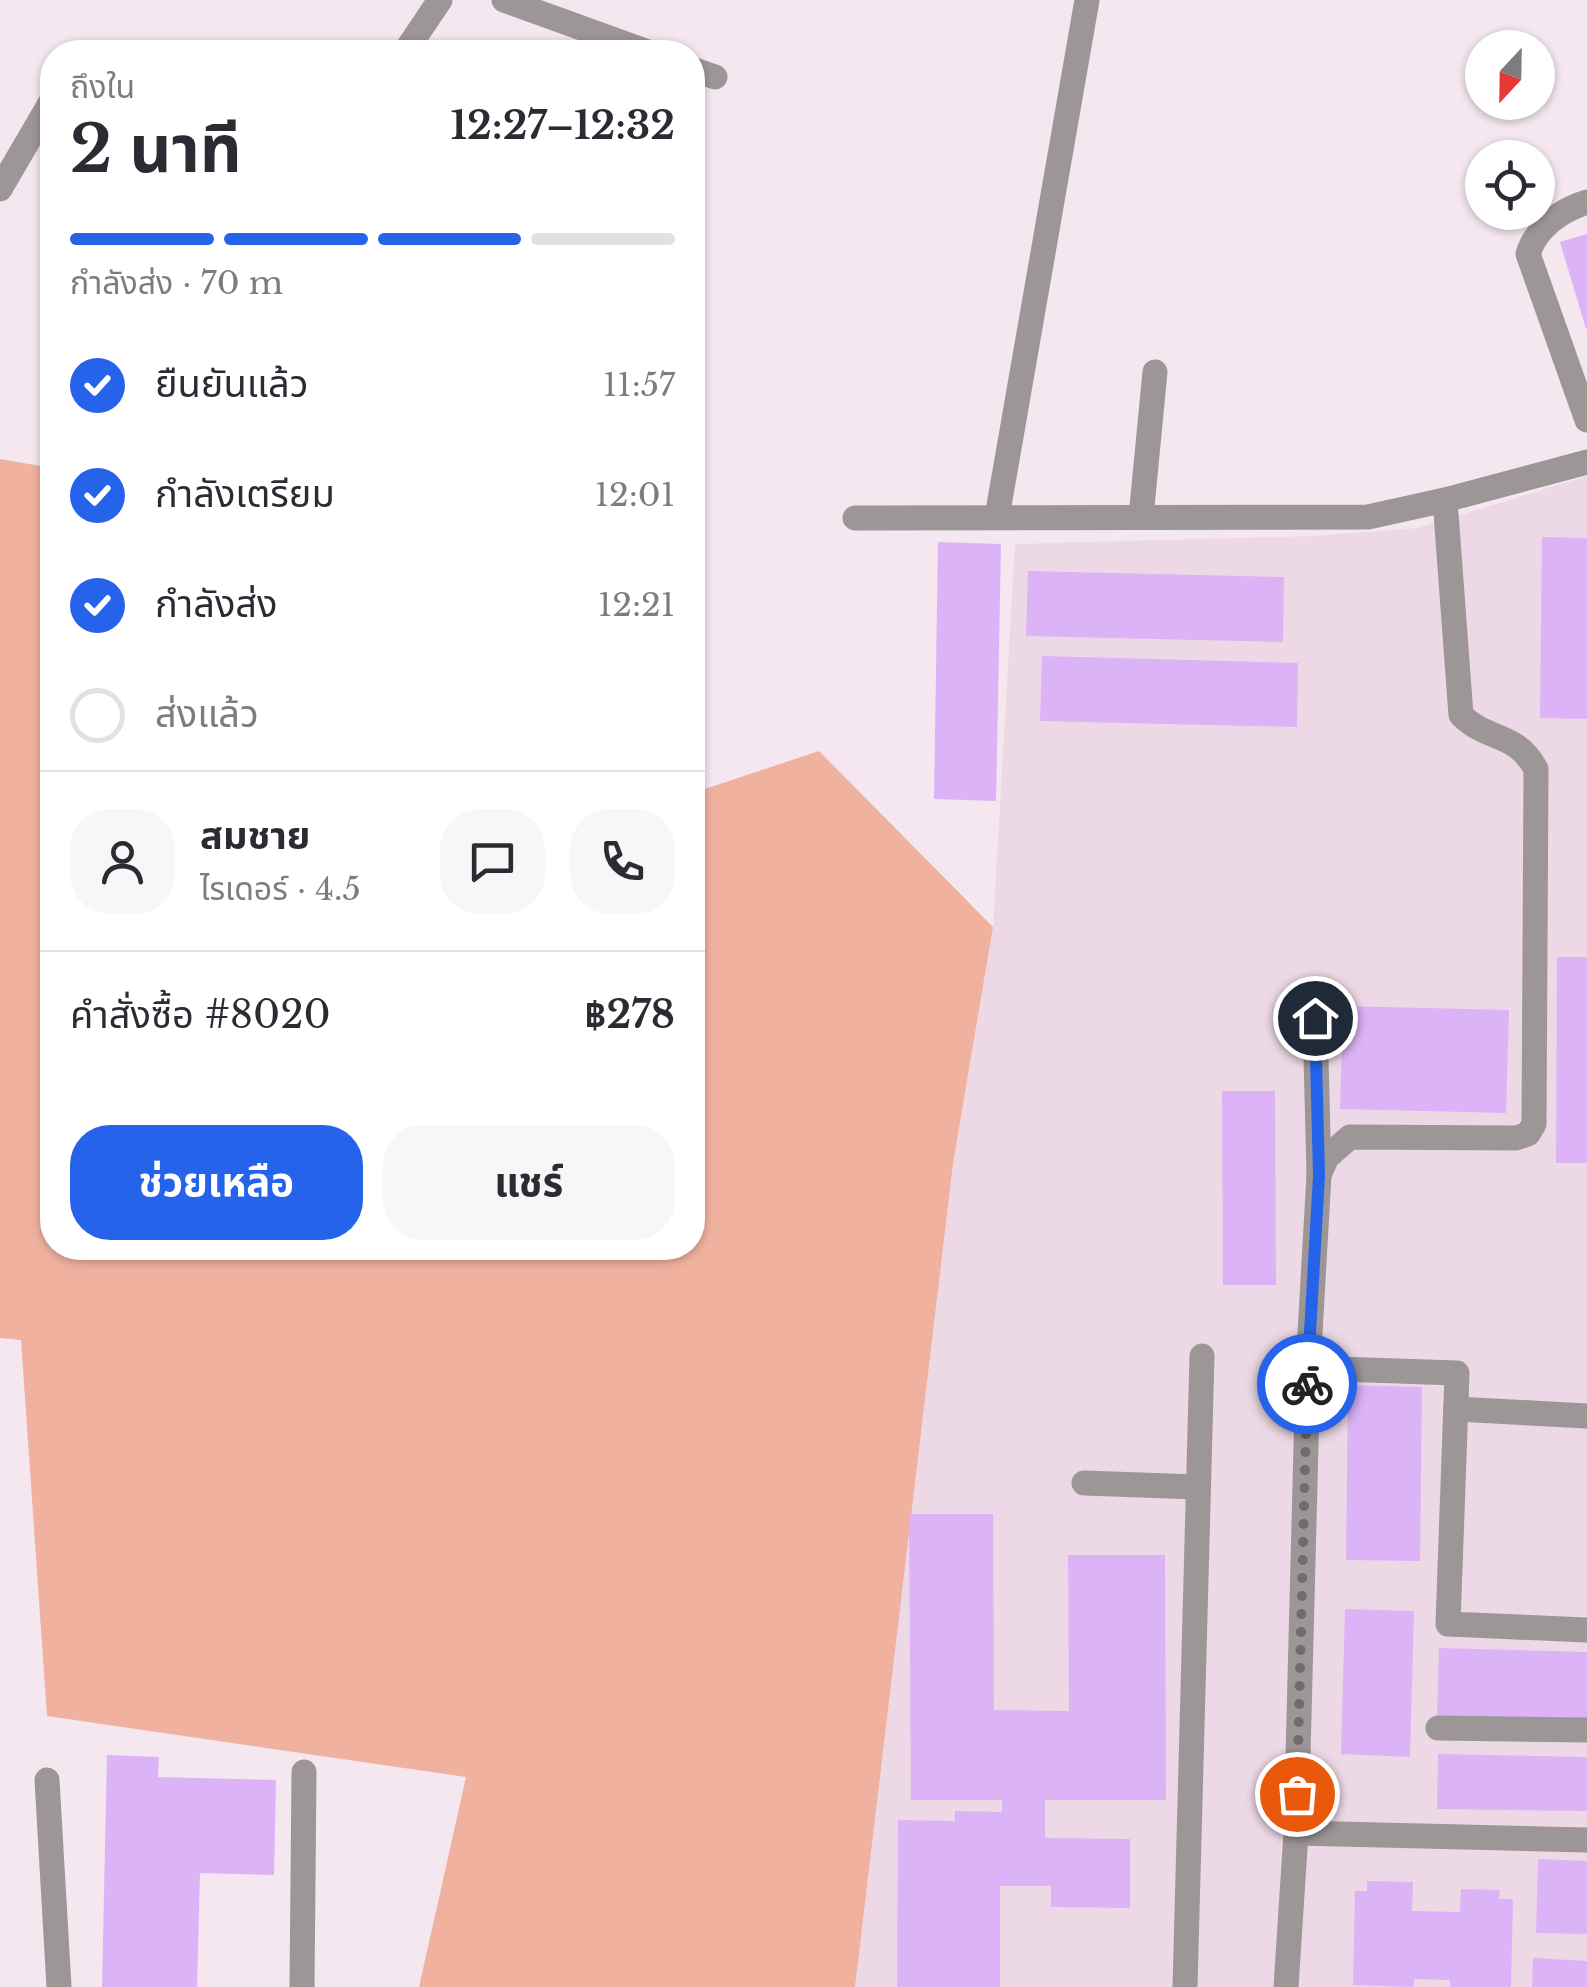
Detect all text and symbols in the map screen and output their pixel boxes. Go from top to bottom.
north arrow [1465,30,1555,120]
map controls [1465,30,1555,230]
text: ถึงใน [70,67,135,107]
text: 12:27–12:32 [451,102,675,149]
text: 2 นาที [70,109,242,190]
button: locate [1465,140,1555,230]
text: กำลังส่ง · 70 m [70,263,283,303]
icon: check [70,358,125,413]
text: ยืนยันแล้ว [155,360,308,407]
text: 11:57 [603,365,675,405]
icon: check [70,468,125,523]
text: กำลังเตรียม [155,470,335,517]
text: 12:01 [595,475,675,515]
icon: check [70,578,125,633]
text: กำลังส่ง [155,580,277,627]
text: 12:21 [598,585,675,625]
text: ส่งแล้ว [155,690,259,737]
button: person [70,809,175,914]
button: chat [440,809,545,914]
button: phone [570,809,675,914]
text: สมชาย [200,812,310,859]
text: ไรเดอร์ · 4.5 [200,869,361,909]
pin [1273,976,1358,1061]
text: คำสั่งซื้อ #8020 [70,991,331,1038]
text: ฿278 [584,991,675,1038]
icon: home [1288,991,1343,1046]
button: ช่วยเหลือ [70,1125,363,1240]
button: แชร์ [383,1125,675,1240]
courier [1257,1334,1357,1434]
icon: bike [1280,1357,1335,1412]
pin [1255,1752,1340,1837]
icon: bag [1270,1767,1325,1822]

